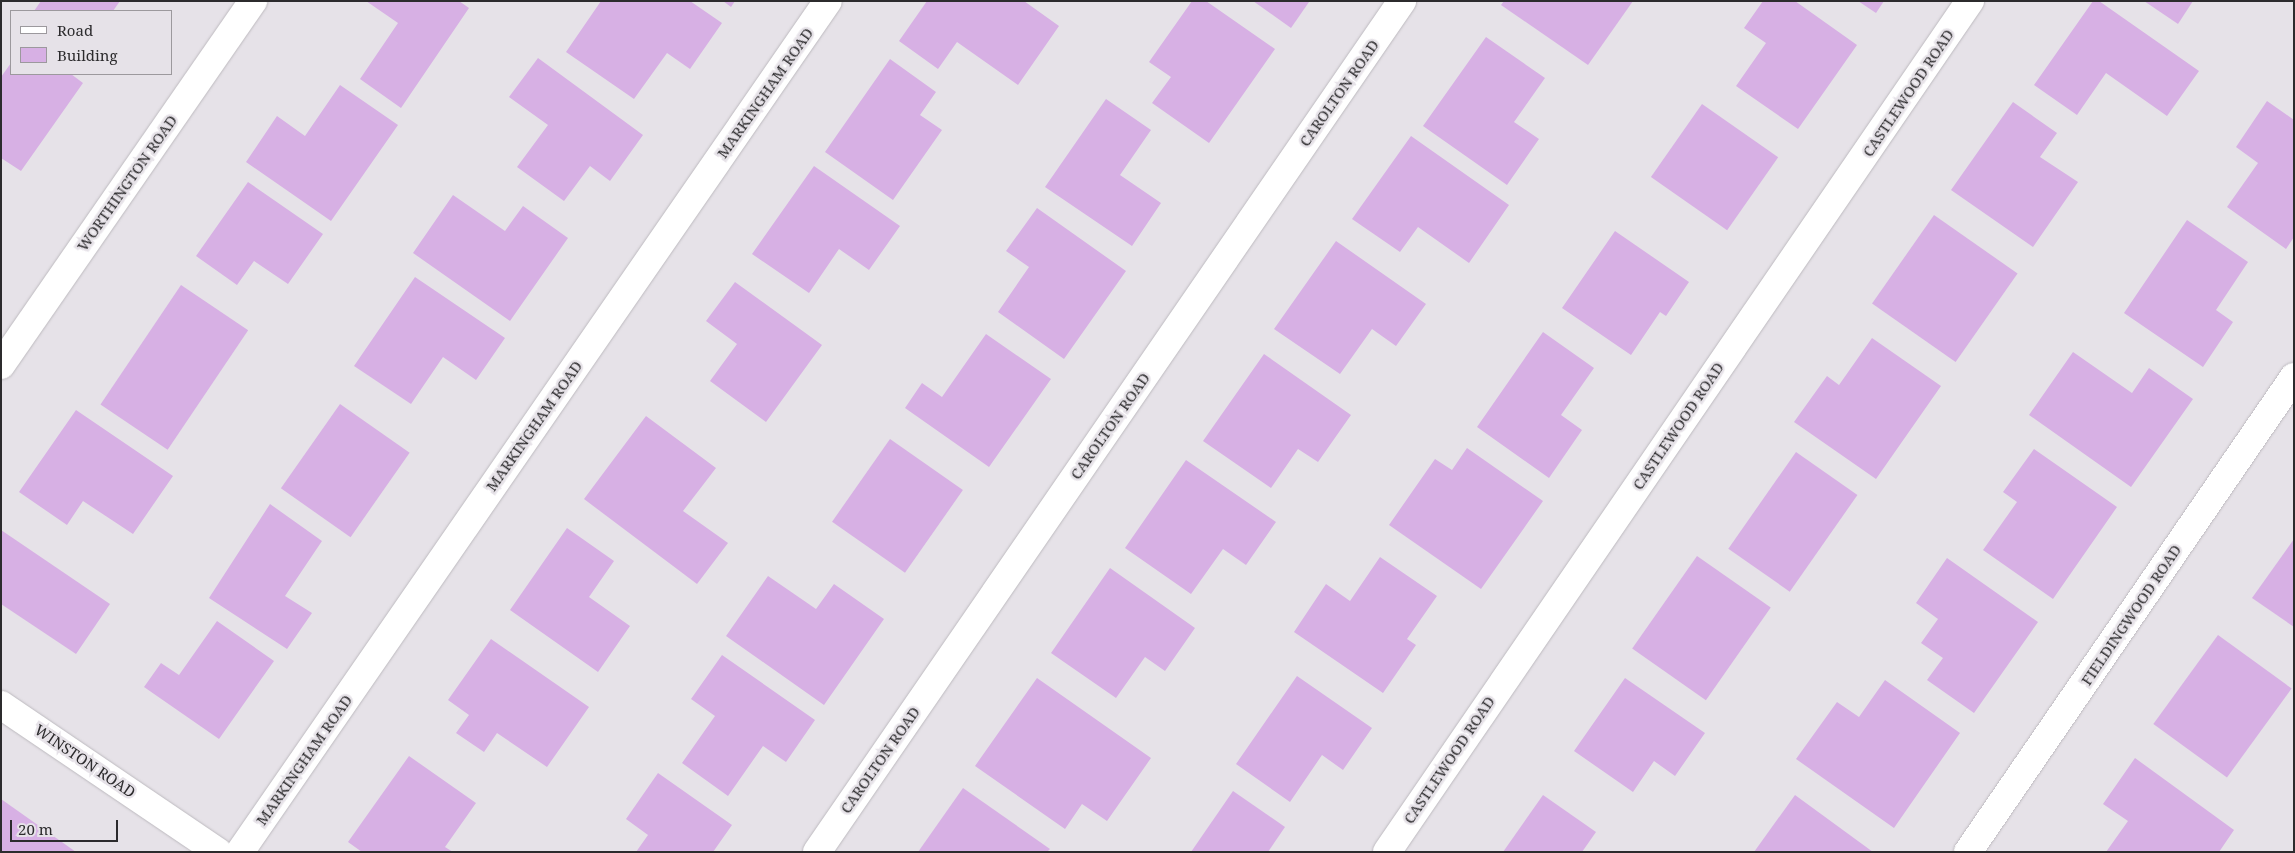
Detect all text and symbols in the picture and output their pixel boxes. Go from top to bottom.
legend [10,10,172,75]
text: Road [57,20,93,40]
street label: MARKINGHAM ROAD [713,24,817,162]
street label: CASTLEWOOD ROAD [1859,26,1957,160]
street label: CAROLTON ROAD [1296,36,1382,150]
text: Building [57,45,118,65]
street label: WORTHINGTON ROAD [73,112,181,254]
street label: MARKINGHAM ROAD [482,357,586,495]
street label: CASTLEWOOD ROAD [1629,359,1727,493]
street label: CAROLTON ROAD [1067,369,1153,483]
street label: FIELDINGWOOD ROAD [2077,541,2185,689]
street label: MARKINGHAM ROAD [252,691,356,829]
street label: CASTLEWOOD ROAD [1400,693,1498,827]
street label: CAROLTON ROAD [837,703,923,817]
street label: WINSTON ROAD [31,721,139,801]
scale bar [12,810,120,842]
text: 20 m [18,819,53,839]

